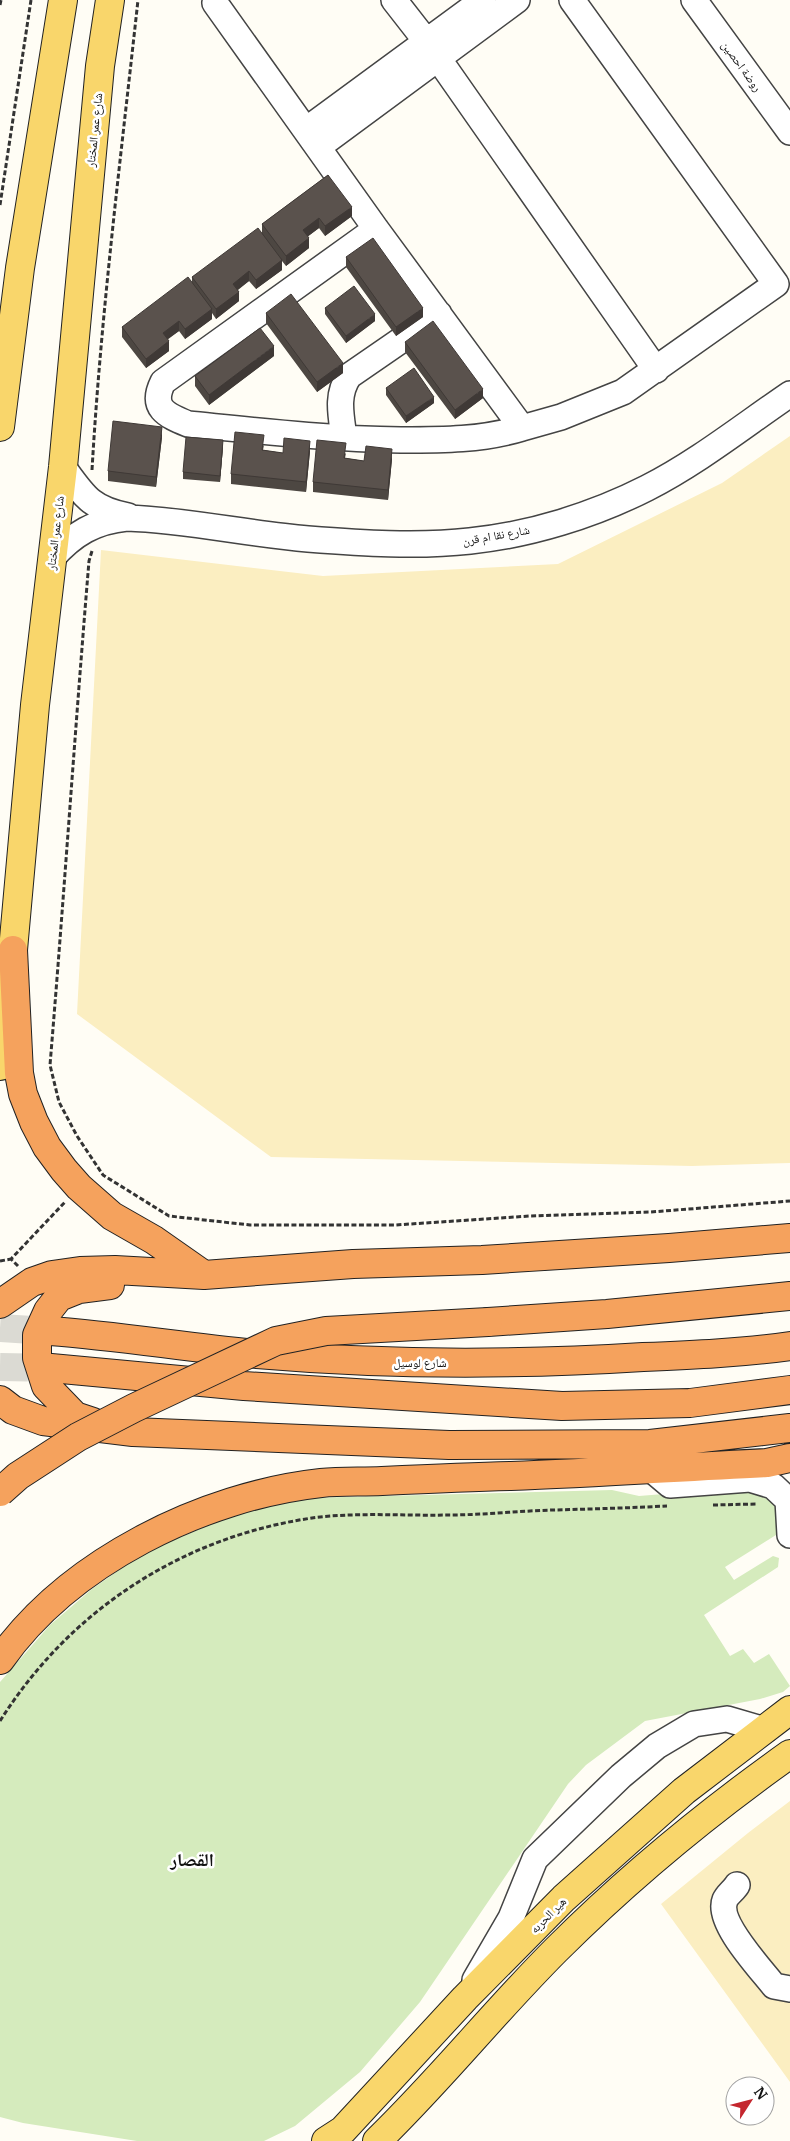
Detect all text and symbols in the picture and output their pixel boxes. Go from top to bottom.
street label: روضة احصين [718,38,766,95]
street label: شارع عمر المختار [83,92,106,169]
street label: شارع عمر المختار [43,495,68,572]
street label: شارع نقا ام قرن [461,522,531,549]
street label: شارع لوسيل [393,1355,447,1371]
district label: القصار [169,1848,214,1871]
street label: هير الحربه [527,1894,570,1937]
north arrow [725,2076,775,2126]
text: N [750,2084,771,2103]

